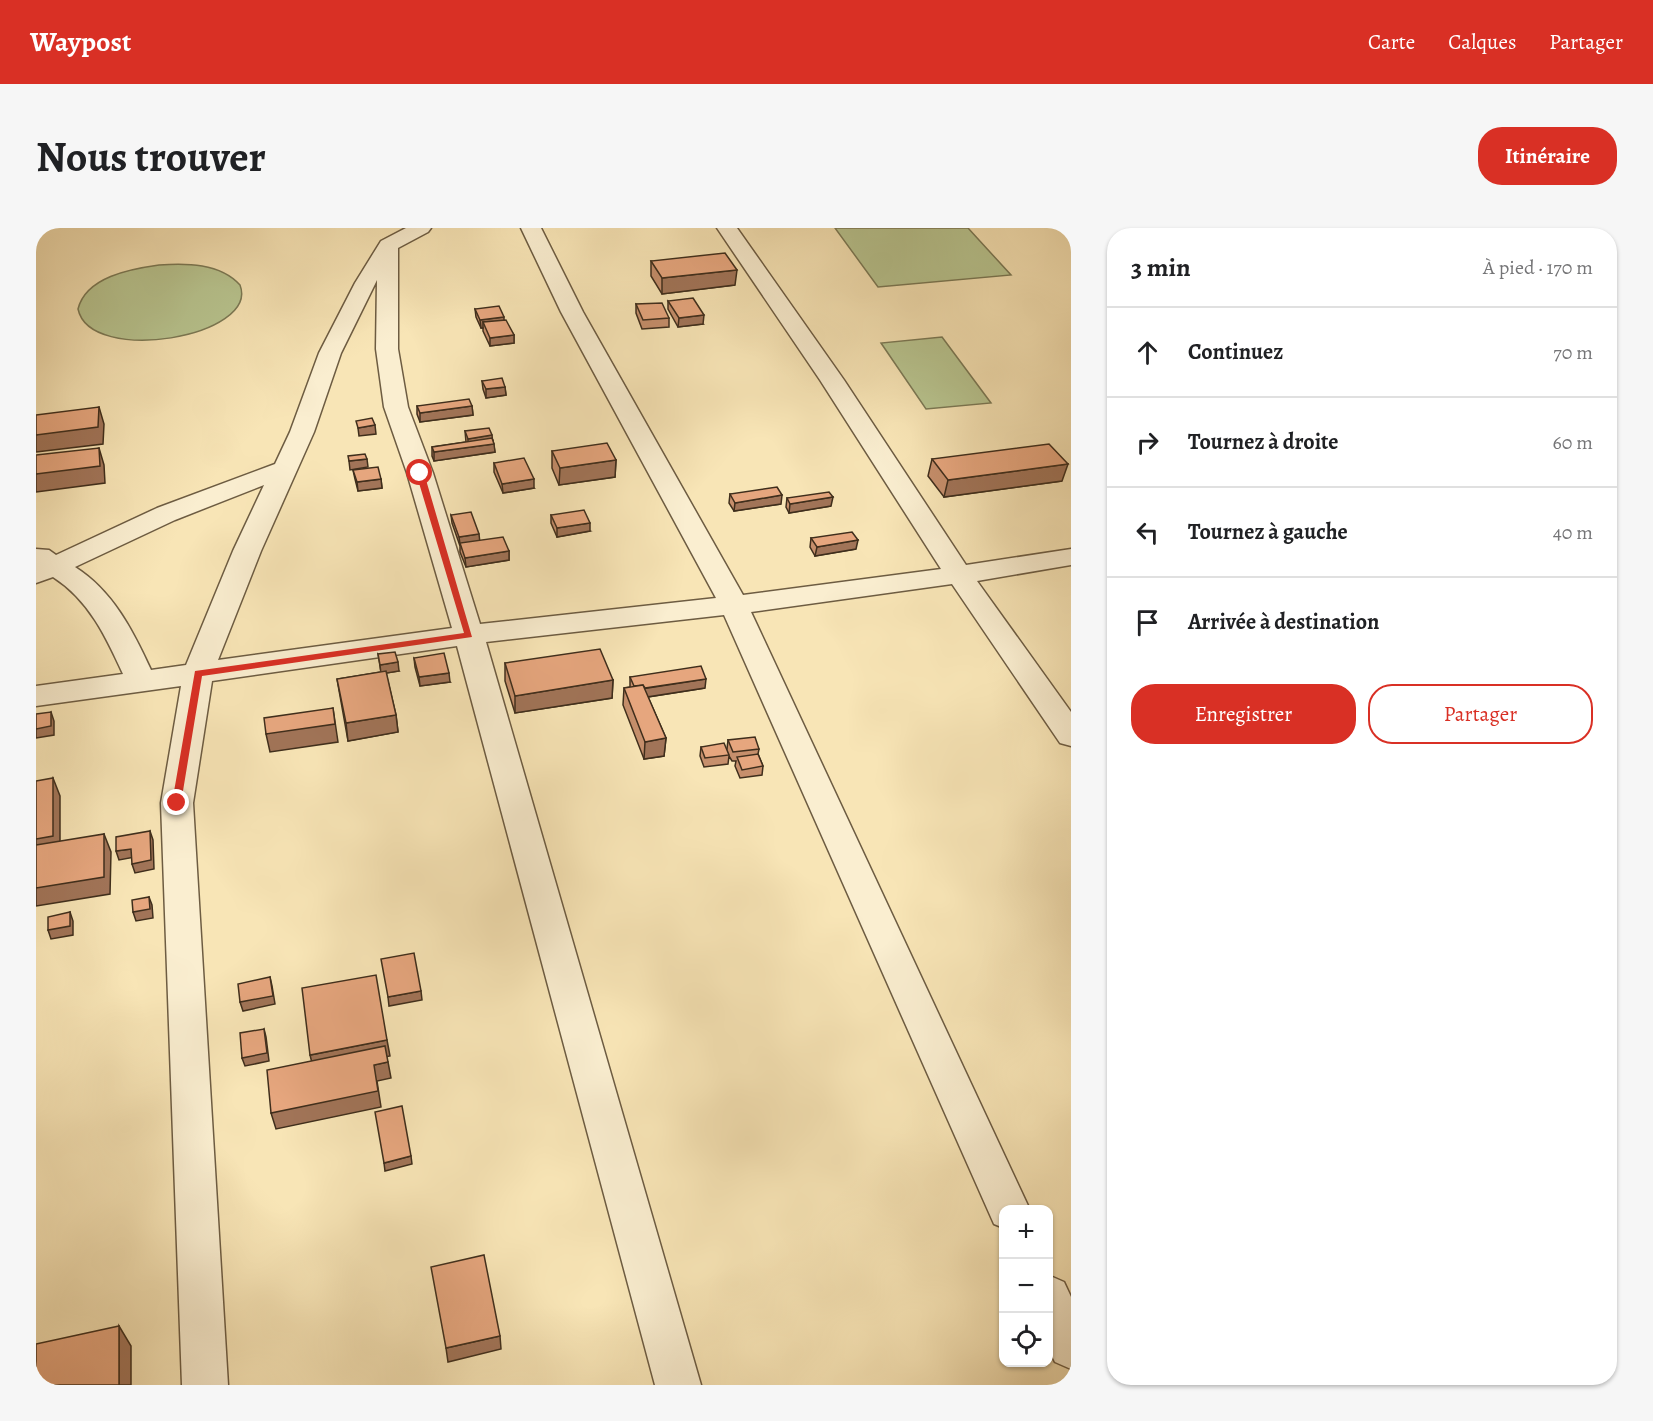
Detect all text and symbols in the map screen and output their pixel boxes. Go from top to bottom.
text: Waypost [30,23,131,61]
text: Carte [1368,28,1415,56]
text: Calques [1448,28,1516,56]
text: Partager [1549,28,1623,56]
button: Itinéraire [1478,127,1617,185]
text: Nous trouver [36,128,266,185]
text: 3 min [1131,250,1191,285]
text: À pied · 170 m [1483,254,1593,281]
icon: ahead [1131,336,1164,369]
text: Continuez [1188,337,1283,367]
text: 70 m [1553,339,1593,366]
icon: right [1131,426,1164,459]
text: Tournez à droite [1188,427,1339,457]
text: 60 m [1553,429,1593,456]
route start [406,459,432,485]
icon: left [1131,516,1164,549]
text: Tournez à gauche [1188,517,1348,547]
text: 40 m [1553,519,1593,546]
icon: arrive [1131,606,1164,639]
text: Arrivée à destination [1188,607,1379,637]
button: Enregistrer [1131,684,1356,744]
button: Partager [1368,684,1593,744]
route end [163,789,189,815]
map controls [999,1205,1053,1367]
button: + [999,1205,1053,1259]
button: − [999,1259,1053,1313]
button: locate [999,1313,1053,1367]

